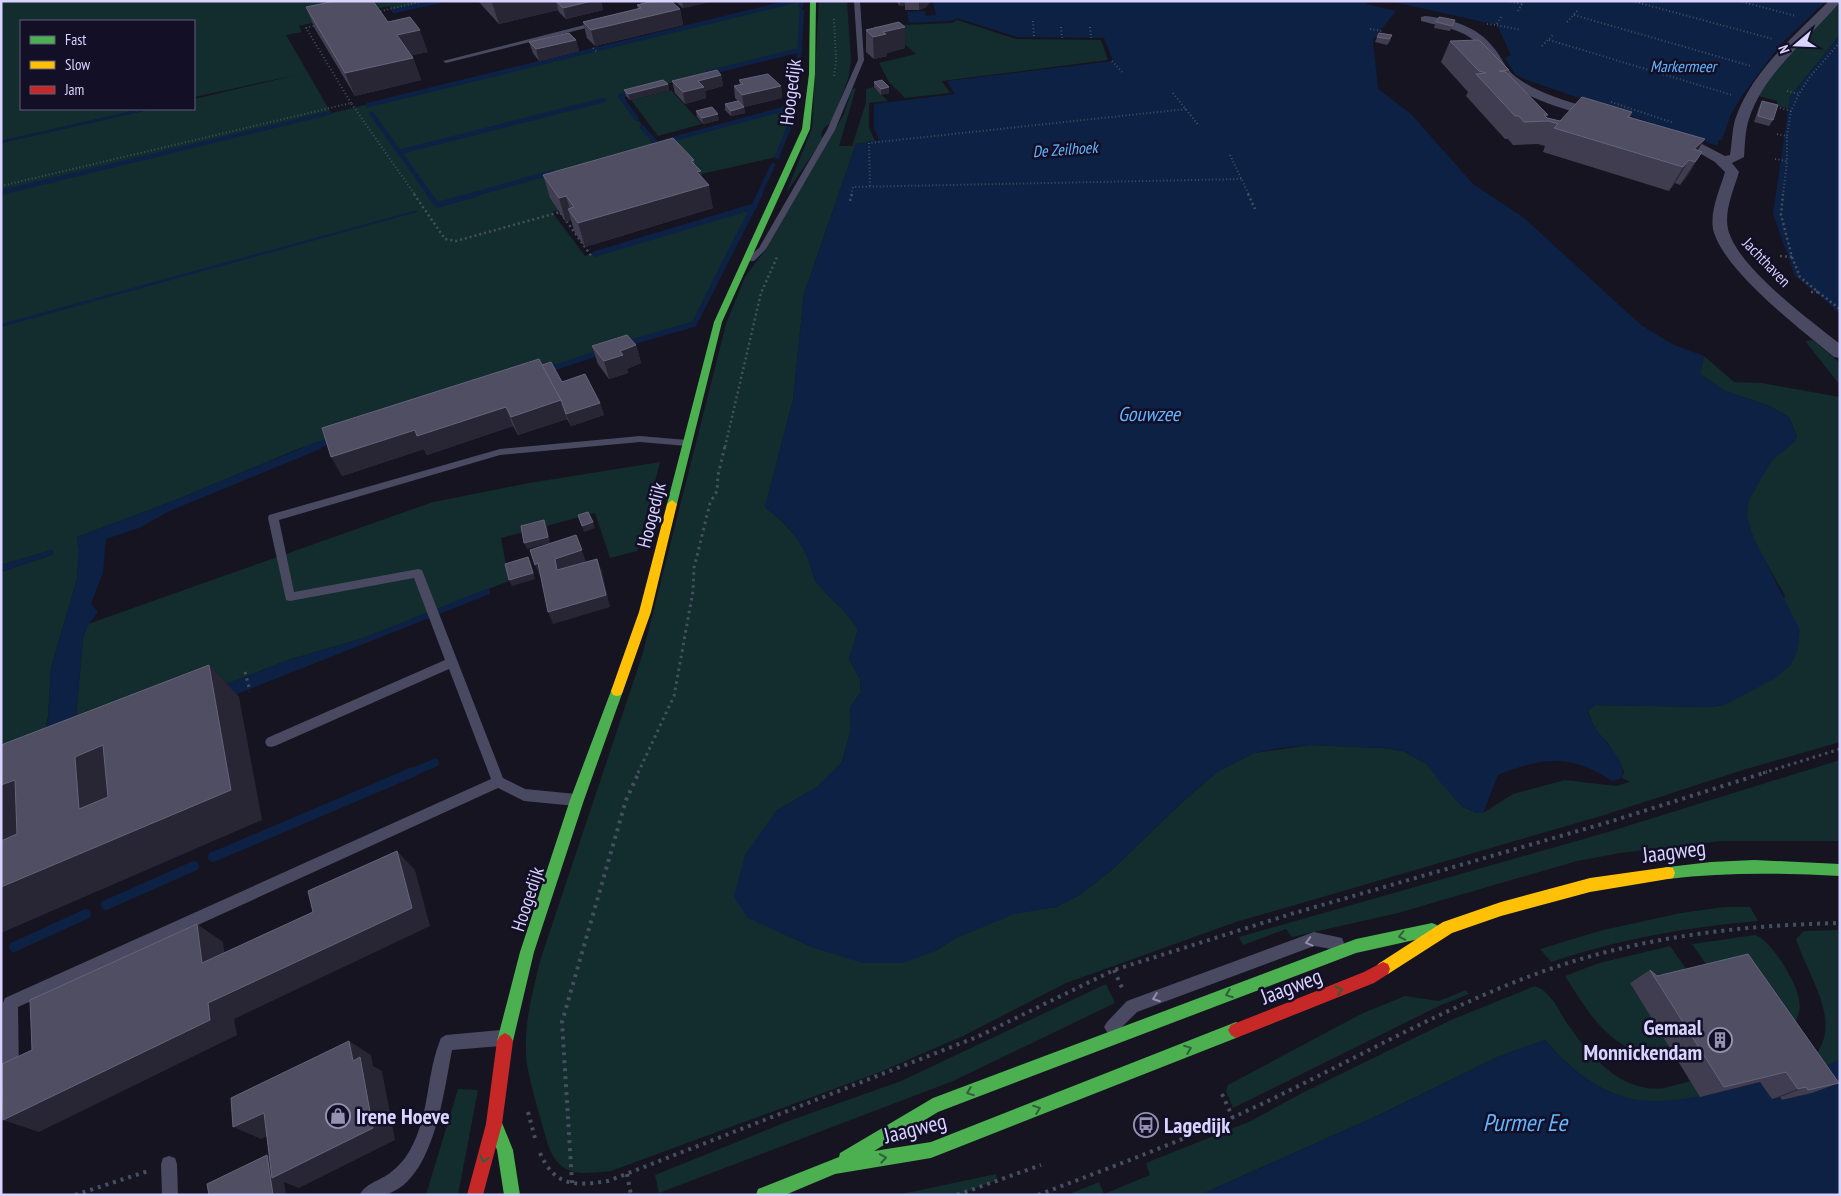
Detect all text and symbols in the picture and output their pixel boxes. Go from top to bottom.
legend [20,20,195,110]
north arrow [1771,20,1821,70]
text: Fast [65,30,86,49]
text: N [1774,43,1793,56]
text: Slow [65,55,90,74]
water label: Markermeer [1650,56,1719,76]
street label: Hoogedijk [774,57,806,126]
text: Jam [64,80,84,99]
water label: De Zeilhoek [1032,137,1100,161]
street label: Jachthaven [1738,233,1795,291]
water label: Gouwzee [1118,401,1182,427]
street label: Hoogedijk [631,479,671,550]
street label: Jaagweg [1640,833,1707,869]
street label: Hoogedijk [505,863,549,934]
one-way arrow [1398,931,1407,941]
one-way arrow [1304,936,1313,947]
street label: Jaagweg [1255,962,1326,1011]
one-way arrow [1334,986,1343,996]
one-way arrow [1225,988,1234,998]
one-way arrow [1152,991,1161,1002]
place label: Gemaal Monnickendam [1584,1013,1703,1066]
building icon: Gemaal Monnickendam [1707,1027,1733,1053]
one-way arrow [1183,1045,1192,1056]
one-way arrow [966,1086,975,1096]
place label: Irene Hoeve [356,1102,450,1130]
shop icon: Irene Hoeve [325,1103,351,1129]
one-way arrow [1032,1105,1041,1115]
street label: Jaagweg [880,1107,949,1150]
water label: Purmer Ee [1483,1107,1569,1138]
place label: Lagedijk [1164,1111,1231,1139]
bus stop icon: Lagedijk [1133,1112,1159,1138]
one-way arrow [879,1153,887,1164]
one-way arrow [480,1155,490,1163]

